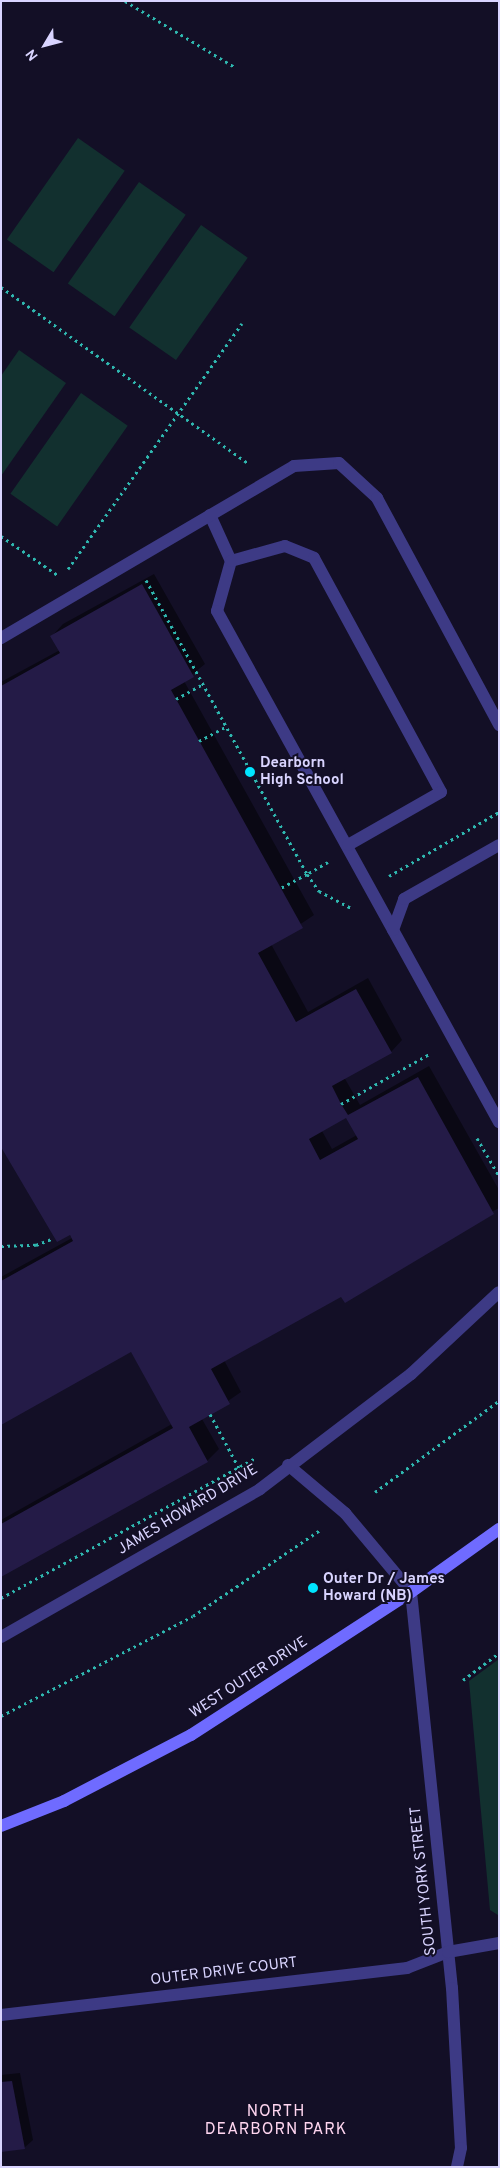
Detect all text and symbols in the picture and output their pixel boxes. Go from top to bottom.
north arrow [20,20,70,70]
text: N [23,45,42,63]
place label: Dearborn High School [260,754,344,789]
marker: Dearborn High School [244,766,256,778]
street label: JAMES HOWARD DRIVE [115,1461,261,1559]
place label: Outer Dr / James Howard (NB) [323,1570,445,1605]
marker: Outer Dr / James Howard (NB) [307,1582,319,1594]
street label: WEST OUTER DRIVE [186,1633,312,1723]
street label: SOUTH YORK STREET [407,1805,441,1957]
street label: OUTER DRIVE COURT [150,1954,298,1990]
district label: NORTH DEARBORN PARK [203,2102,349,2140]

